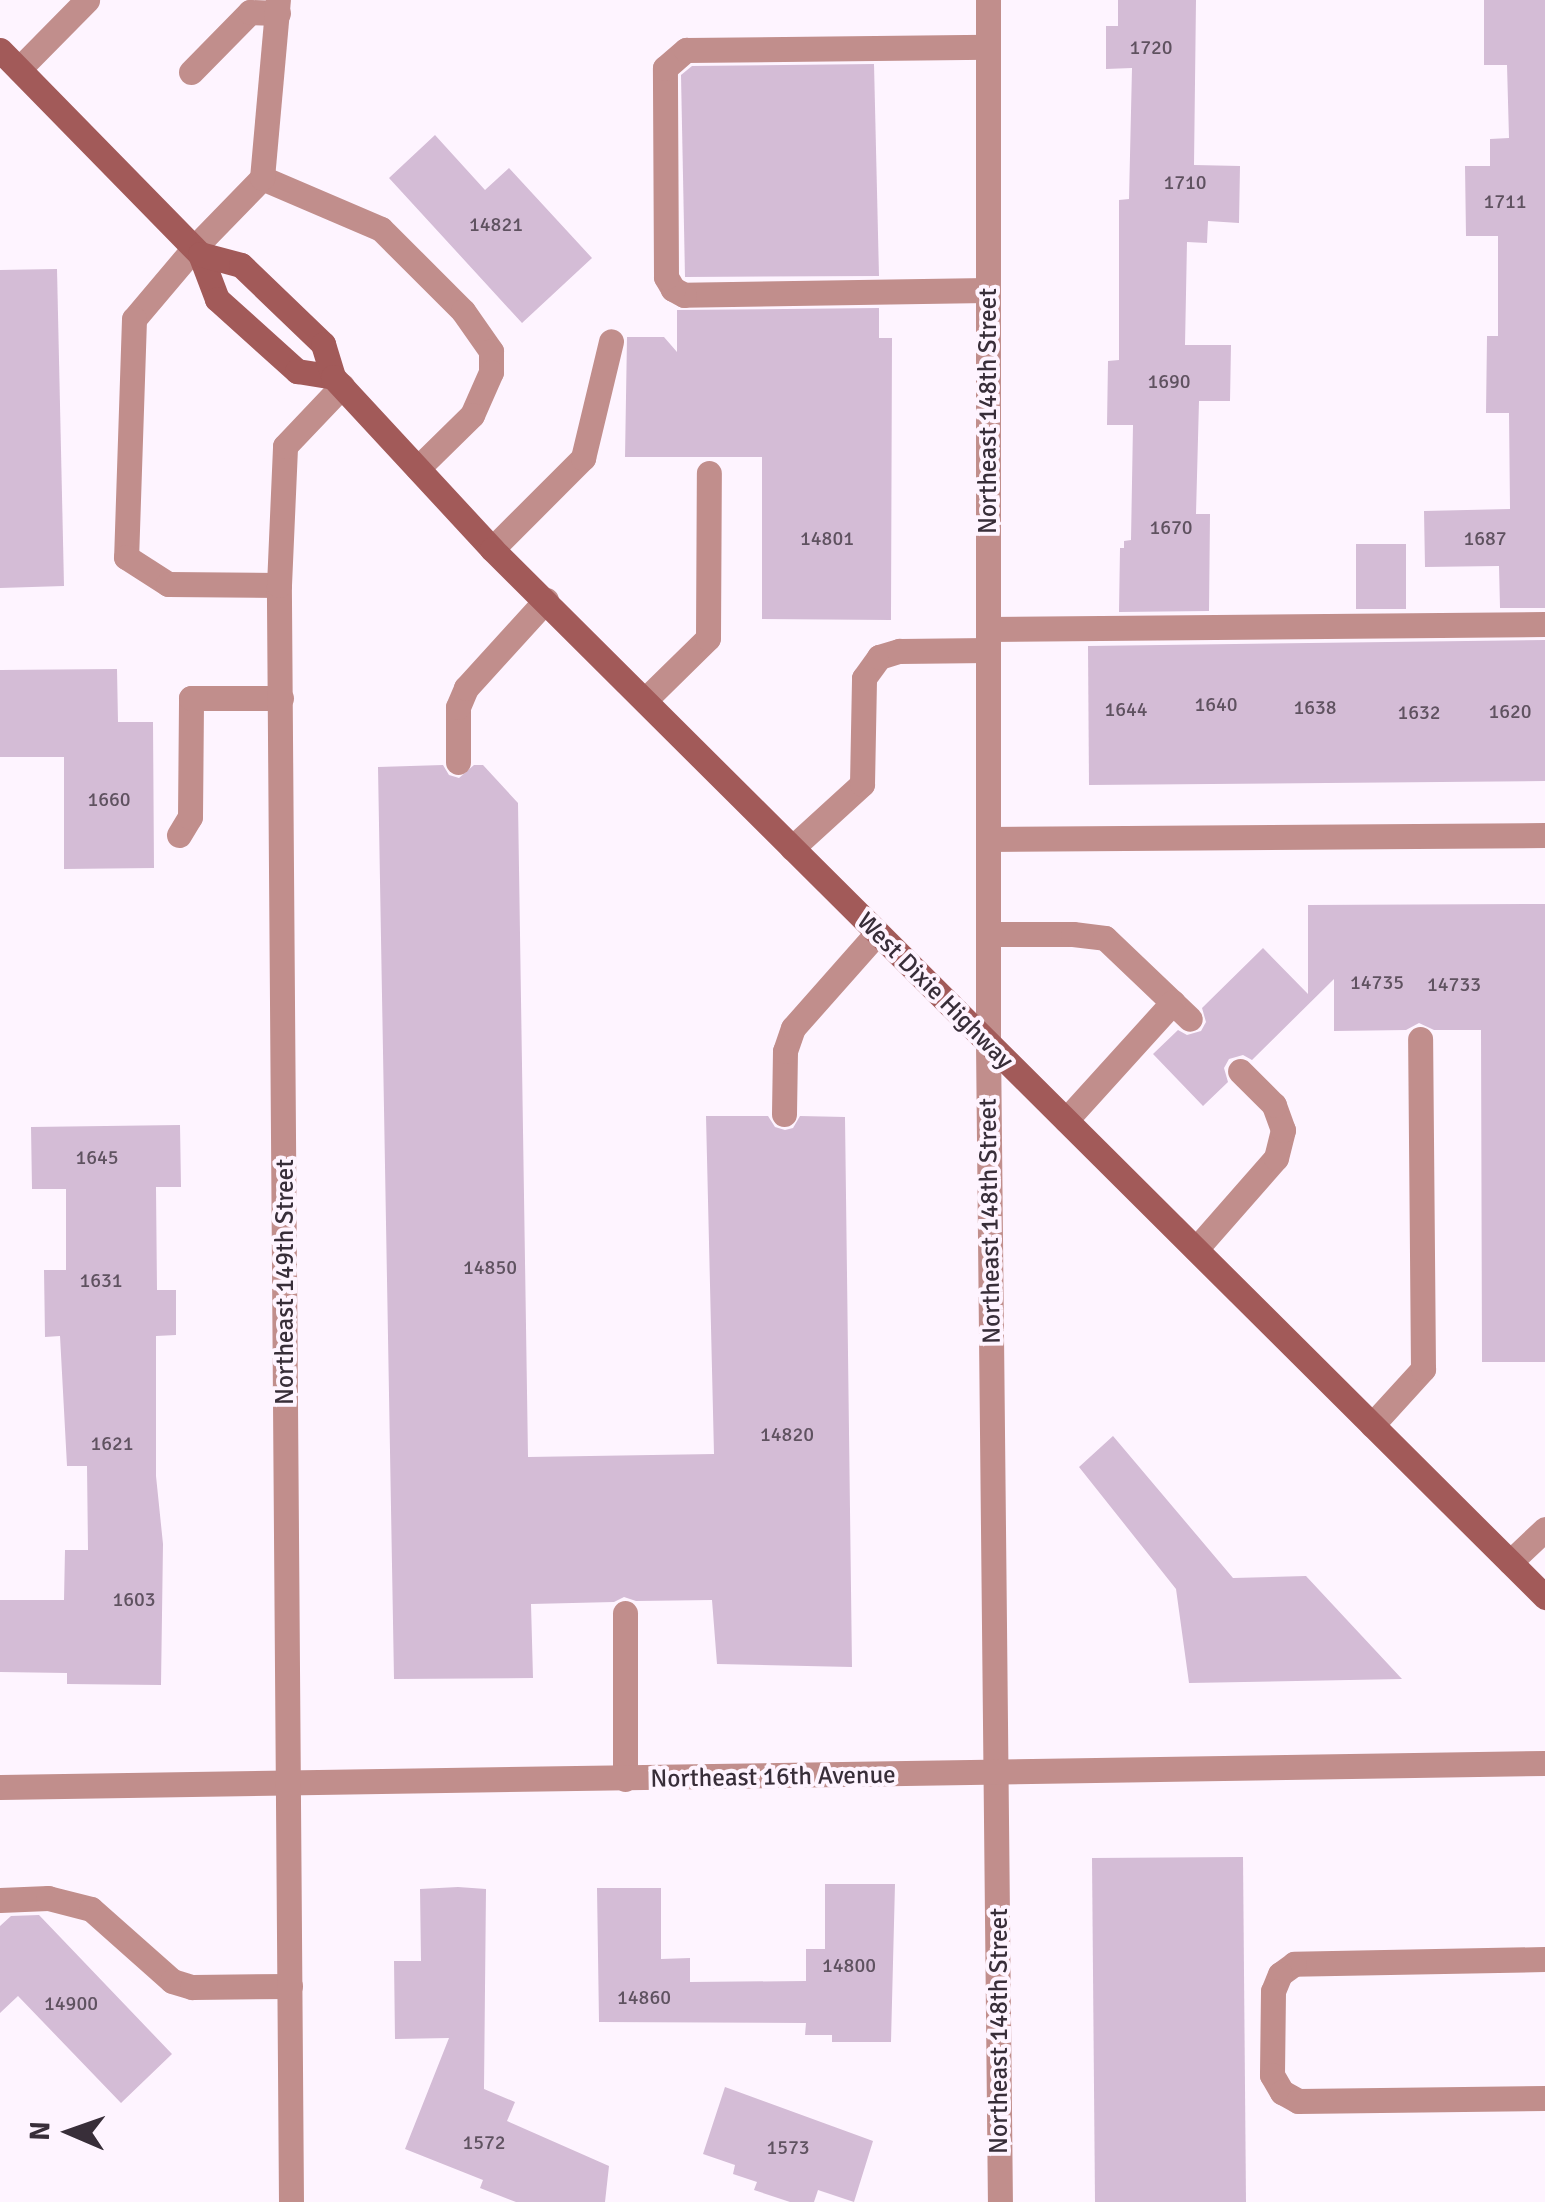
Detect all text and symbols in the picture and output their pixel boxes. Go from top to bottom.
house number: 1720 [1129,35,1173,59]
house number: 1710 [1163,170,1207,194]
house number: 1711 [1483,189,1527,213]
house number: 14821 [469,212,523,236]
street label: Northeast 148th Street [973,288,1003,534]
house number: 1690 [1147,369,1191,393]
house number: 1670 [1149,515,1193,539]
house number: 14801 [800,526,854,550]
house number: 1687 [1463,526,1507,550]
house number: 1640 [1194,692,1238,716]
house number: 1638 [1293,695,1337,719]
house number: 1644 [1104,697,1148,721]
house number: 1620 [1488,699,1532,723]
house number: 1632 [1397,700,1441,724]
house number: 1660 [87,787,131,811]
street label: West Dixie Highway [850,906,1020,1076]
house number: 14735 [1350,970,1404,994]
house number: 14733 [1427,972,1481,996]
street label: Northeast 148th Street [973,1098,1007,1344]
house number: 1645 [75,1145,119,1169]
street label: Northeast 149th Street [270,1159,300,1405]
house number: 14850 [463,1255,517,1279]
house number: 1631 [79,1268,123,1292]
house number: 14820 [760,1422,814,1446]
house number: 1621 [90,1431,134,1455]
house number: 1603 [112,1587,156,1611]
street label: Northeast 16th Avenue [650,1760,896,1794]
street label: Northeast 148th Street [984,1908,1014,2154]
house number: 14800 [822,1953,876,1977]
house number: 14860 [617,1985,671,2009]
house number: 14900 [44,1991,98,2015]
north arrow [20,2082,120,2182]
text: N [23,2121,57,2141]
house number: 1572 [462,2130,506,2154]
house number: 1573 [766,2135,810,2159]

